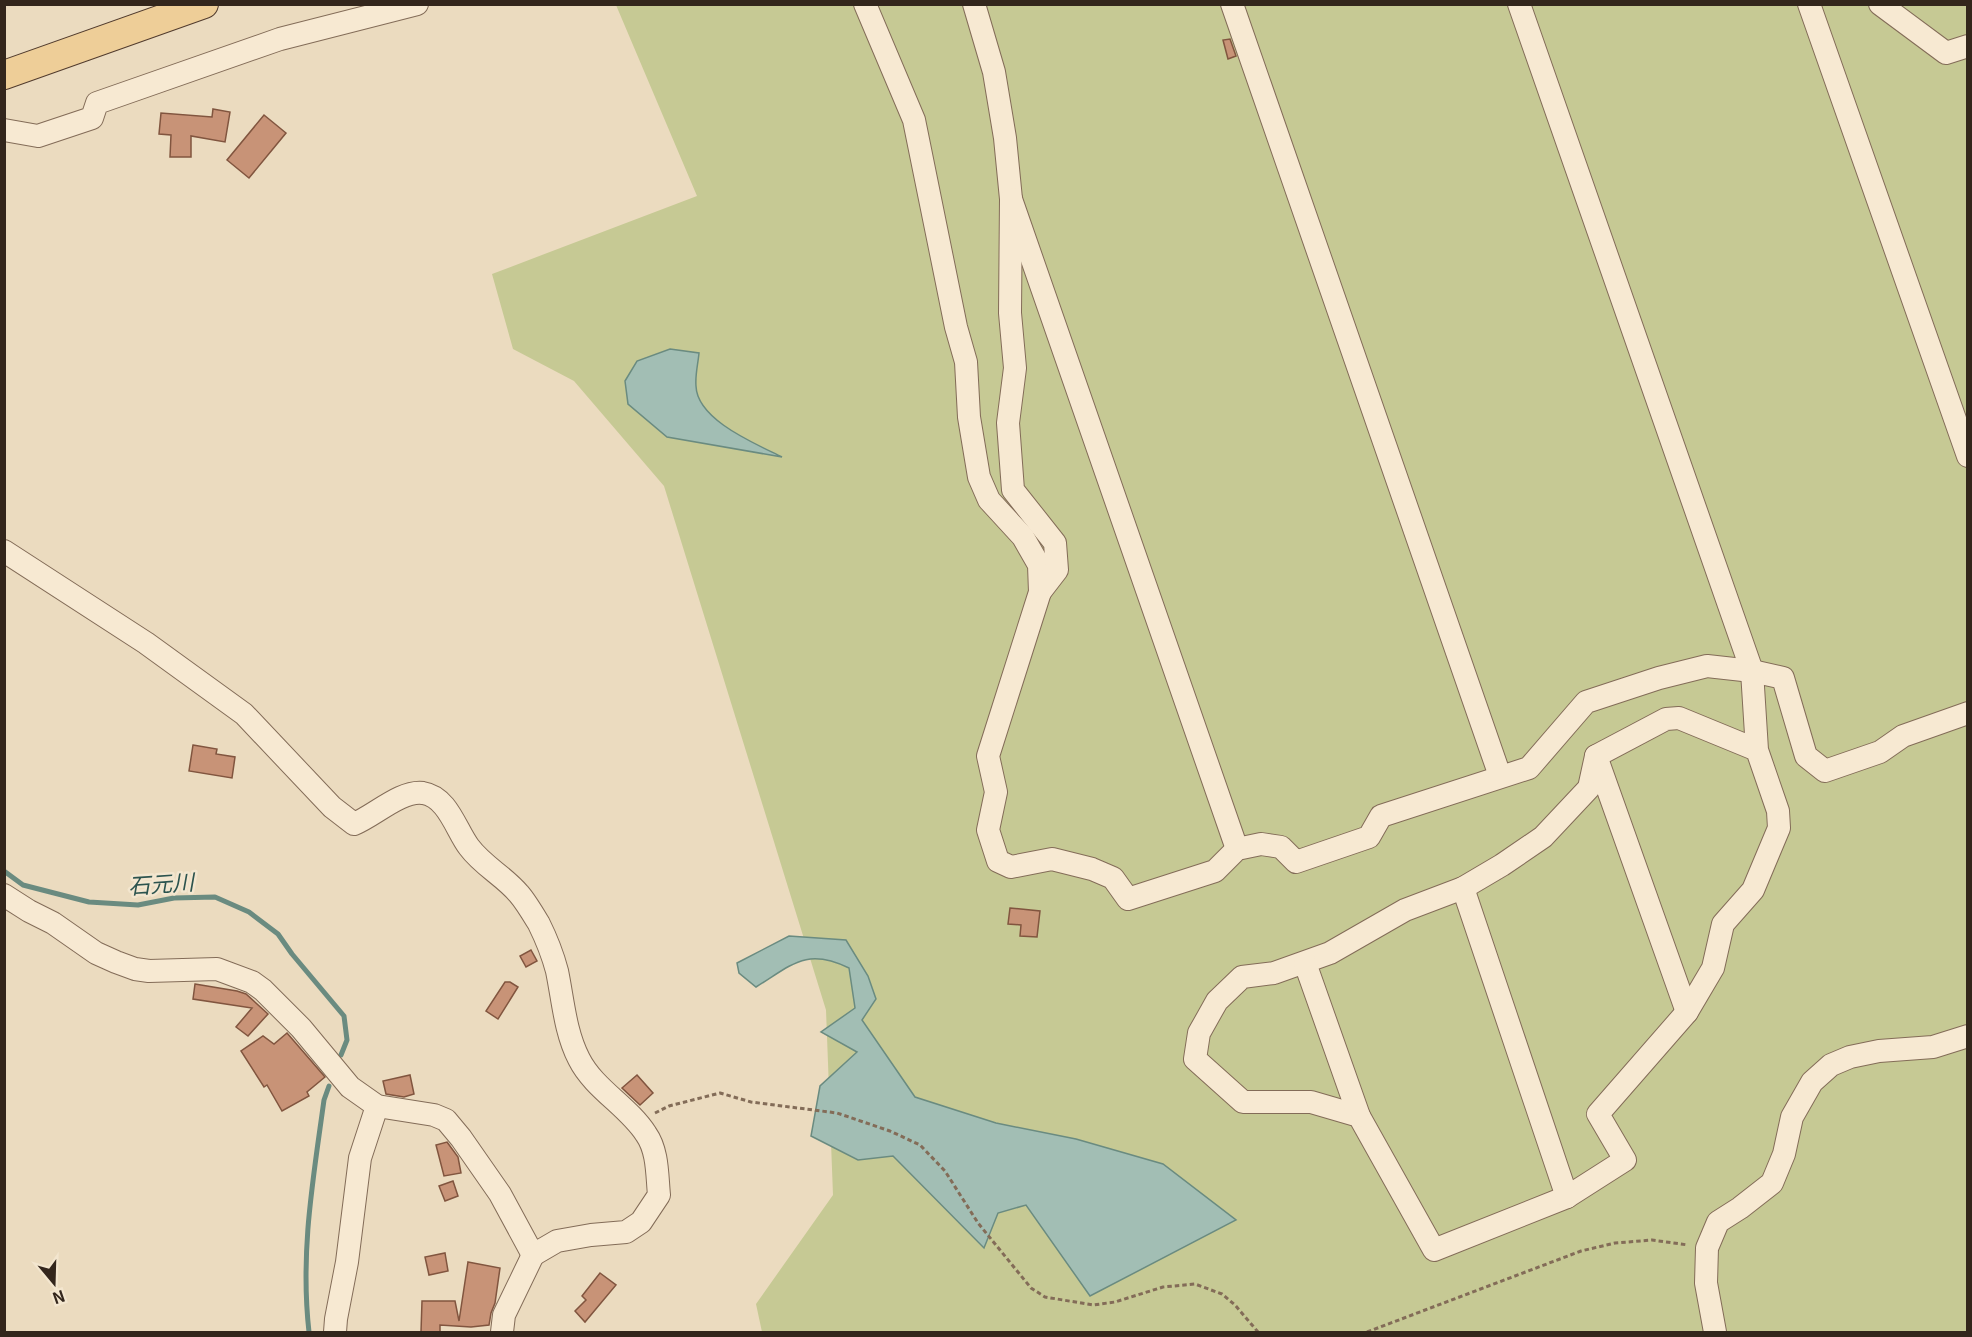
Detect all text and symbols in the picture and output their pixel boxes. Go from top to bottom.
water label: 石元川 [127,864,197,900]
north arrow [24,1253,84,1313]
text: N [50,1285,69,1311]

